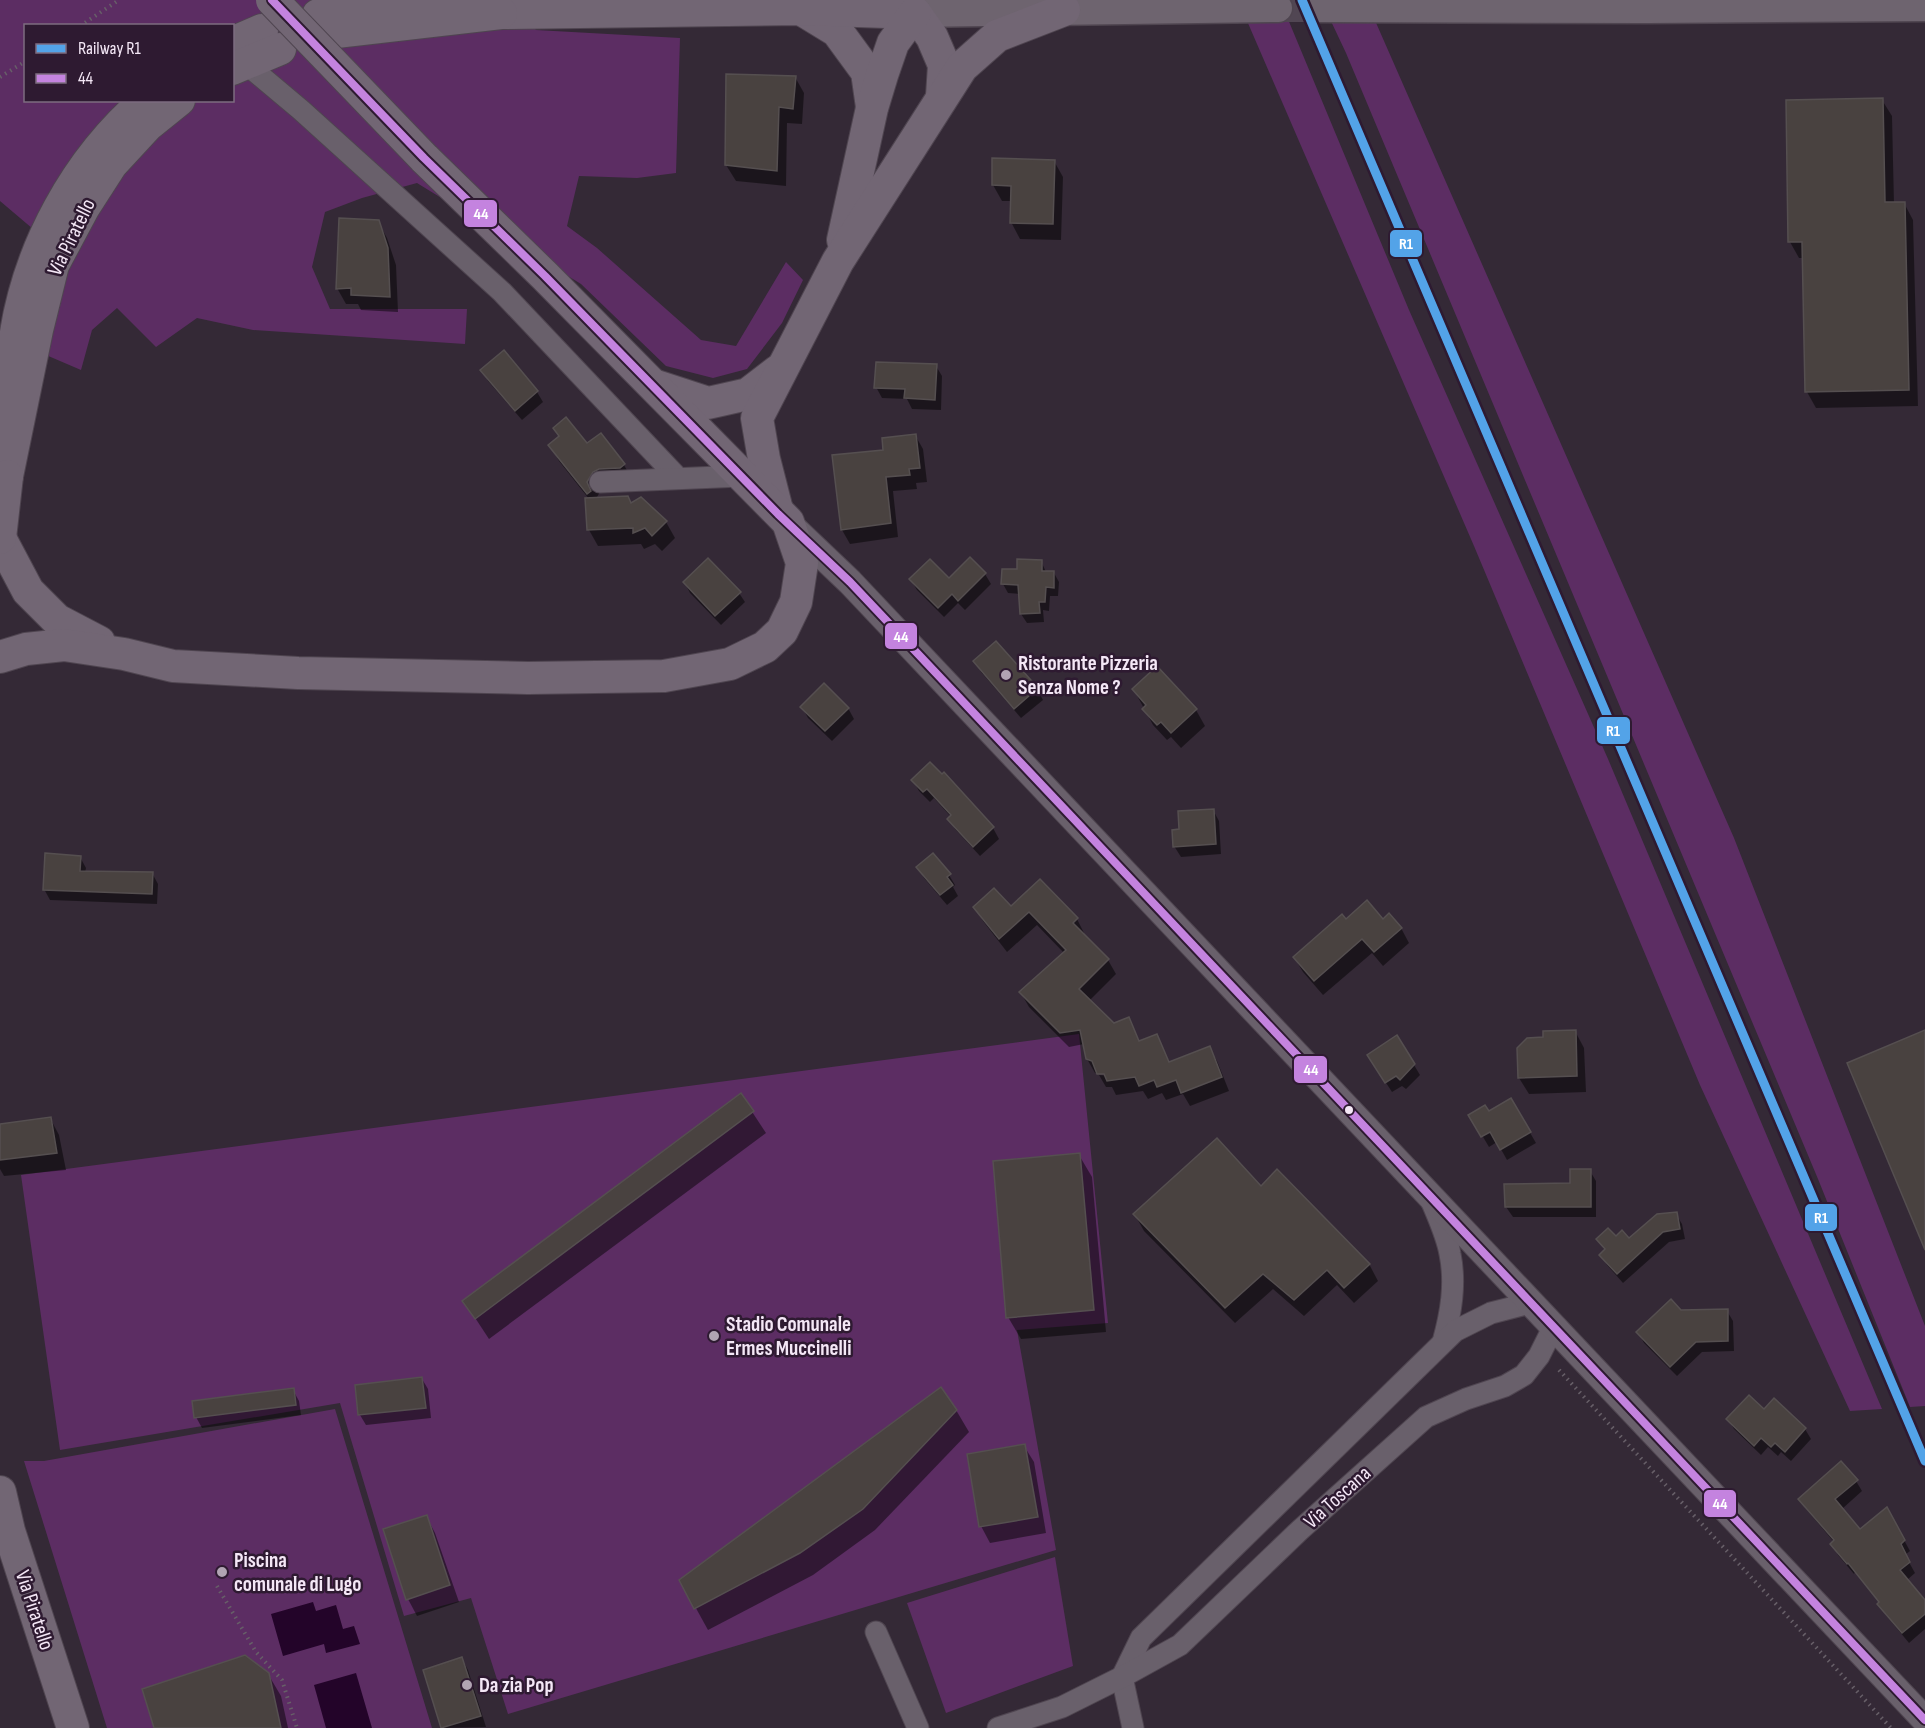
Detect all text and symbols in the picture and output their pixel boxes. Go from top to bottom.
legend [24,24,234,102]
text: Railway R1 [78,38,142,59]
text: 44 [78,68,94,89]
street label: Via Piratello [42,195,101,280]
line badge: 44 [463,199,498,228]
text: 44 [474,205,489,224]
line badge: R1 [1389,229,1423,258]
text: R1 [1399,235,1414,254]
line badge: 44 [884,622,918,650]
text: 44 [894,628,909,647]
place label: Ristorante Pizzeria Senza Nome ? [1018,651,1158,700]
marker: Ristorante Pizzeria Senza Nome ? [999,668,1013,682]
line badge: R1 [1596,716,1631,745]
text: R1 [1606,722,1621,741]
line badge: 44 [1293,1055,1328,1084]
text: 44 [1304,1061,1319,1080]
unlabelled marker [1343,1104,1355,1116]
line badge: R1 [1804,1203,1838,1232]
text: R1 [1814,1209,1829,1228]
place label: Stadio Comunale Ermes Muccinelli [726,1312,852,1361]
marker: Stadio Comunale Ermes Muccinelli [707,1329,721,1343]
street label: Via Toscana [1299,1461,1376,1534]
line badge: 44 [1703,1489,1737,1518]
text: 44 [1713,1495,1728,1514]
place label: Piscina comunale di Lugo [234,1548,362,1597]
marker: Piscina comunale di Lugo [215,1565,229,1579]
street label: Via Piratello [10,1567,59,1653]
place label: Da zia Pop [479,1673,554,1698]
marker: Da zia Pop [460,1678,474,1692]

